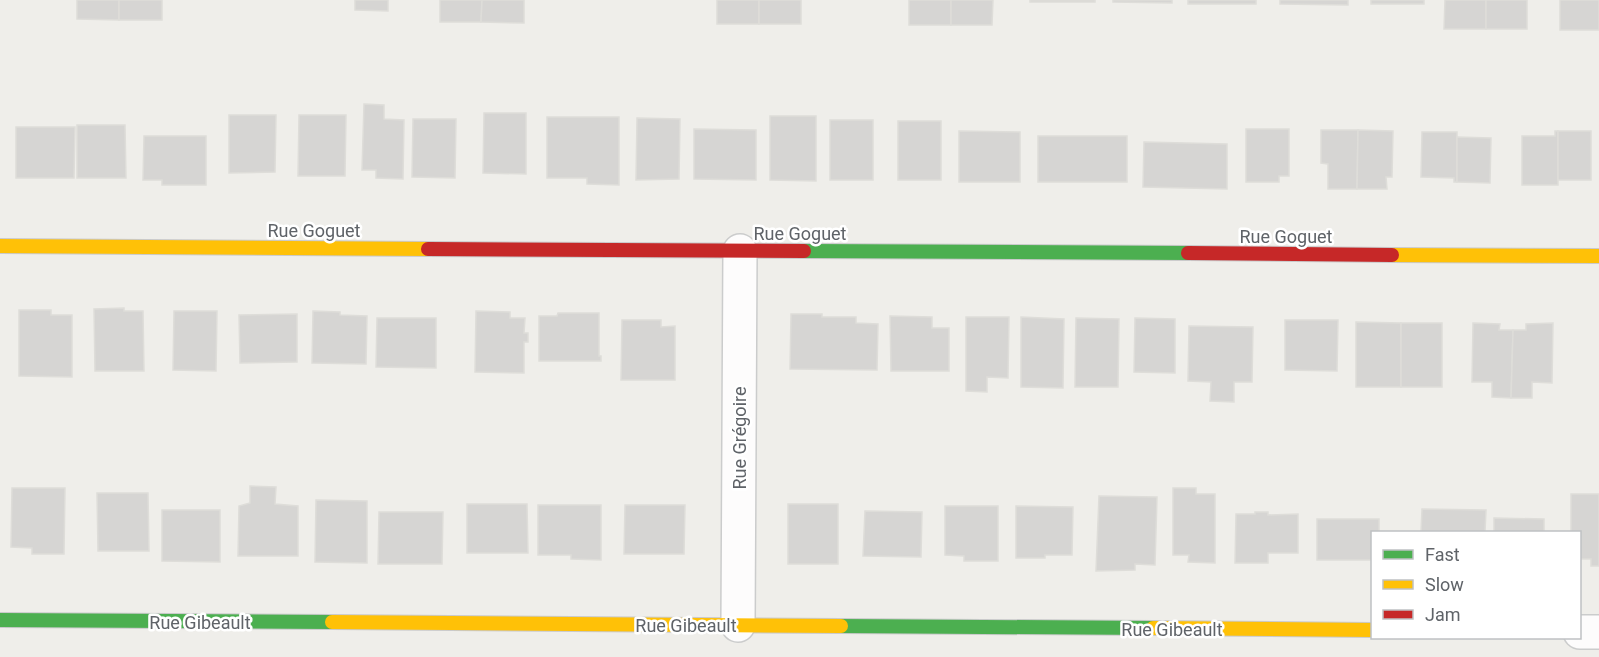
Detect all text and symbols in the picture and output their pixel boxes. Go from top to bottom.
street label: Rue Goguet [267,220,361,241]
street label: Rue Goguet [753,223,847,244]
street label: Rue Goguet [1239,226,1333,247]
street label: Rue Grégoire [729,387,750,490]
legend [1371,531,1581,639]
text: Fast [1425,544,1460,565]
text: Slow [1425,574,1464,595]
text: Jam [1425,604,1461,625]
street label: Rue Gibeault [149,612,251,633]
street label: Rue Gibeault [635,615,737,636]
street label: Rue Gibeault [1121,619,1223,640]

